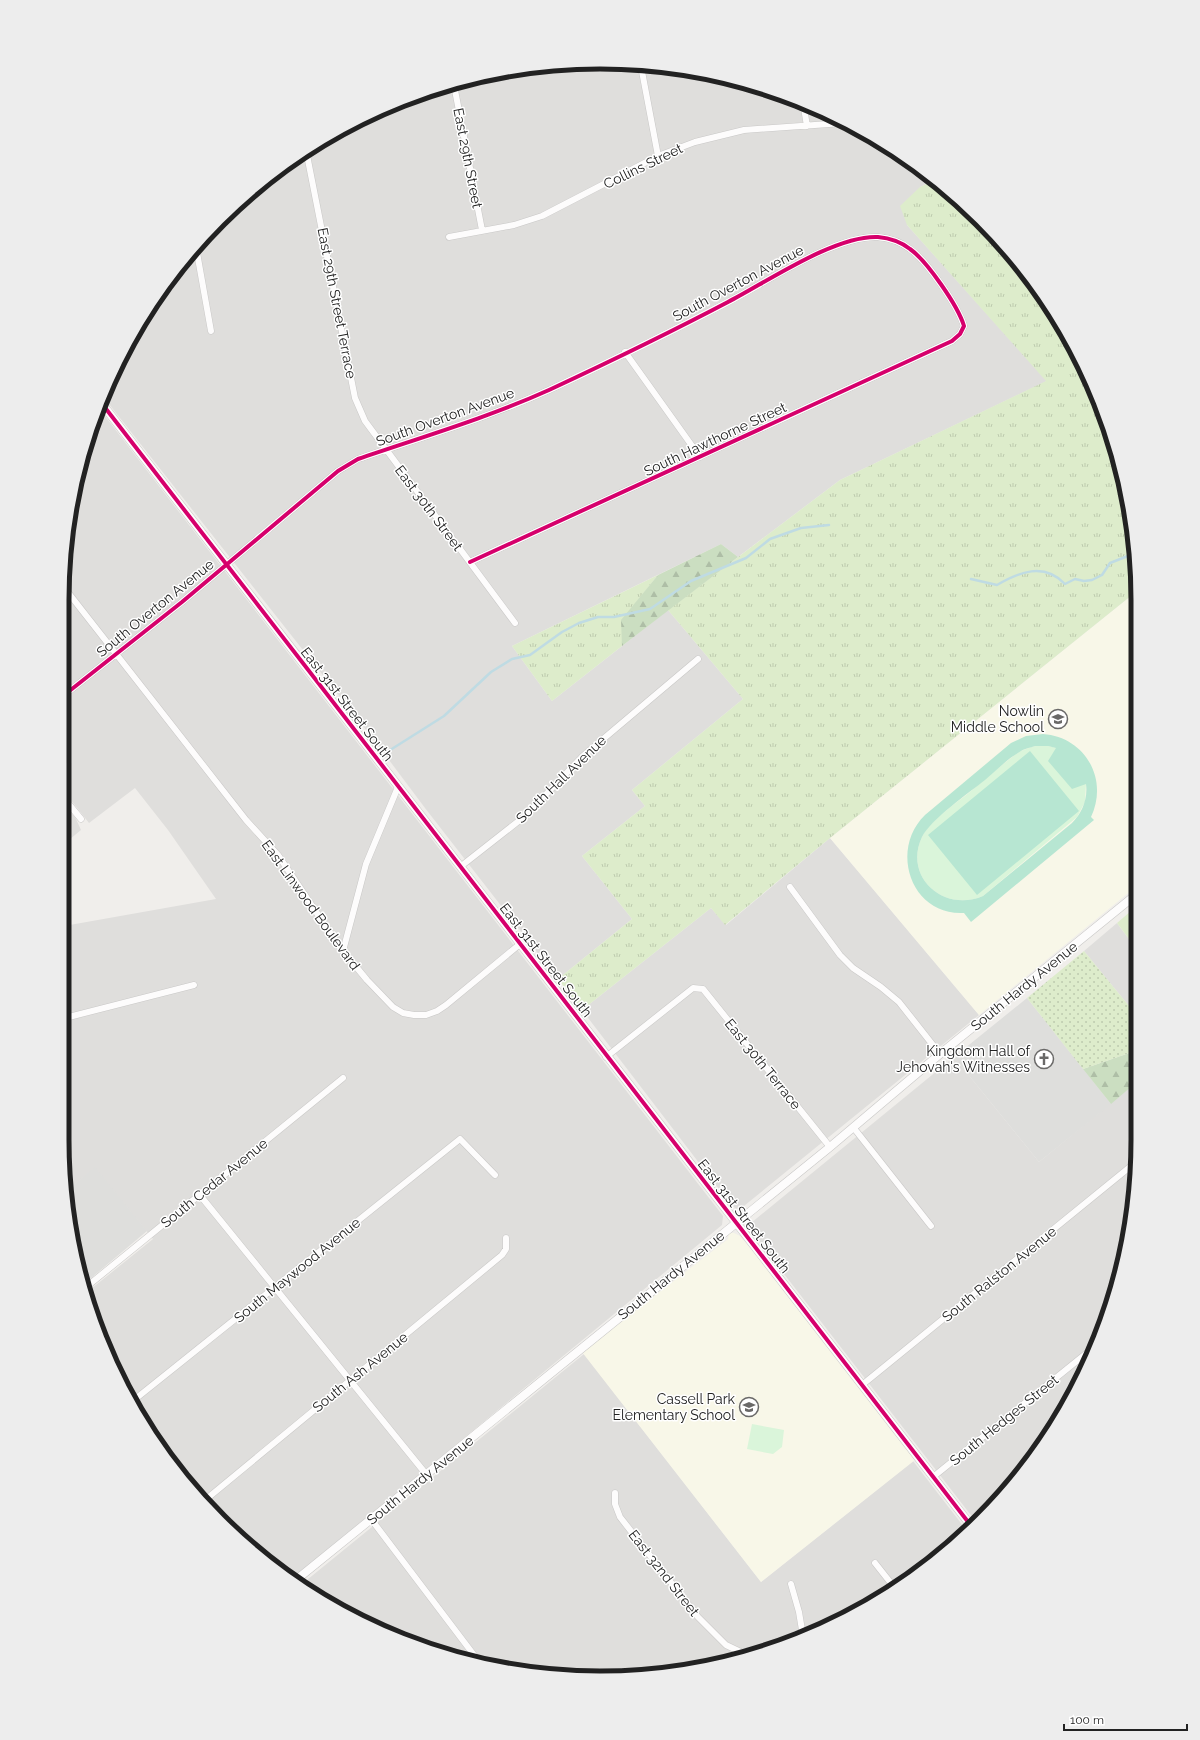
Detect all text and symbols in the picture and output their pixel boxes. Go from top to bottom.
street label: East 29th Street [450,106,486,210]
street label: Collins Street [601,140,685,192]
street label: East 29th Street Terrace [315,226,359,380]
street label: South Overton Avenue [670,242,806,324]
street label: South Overton Avenue [374,385,516,449]
street label: South Hawthorne Street [641,399,789,479]
street label: East 30th Street [392,462,466,554]
street label: South Overton Avenue [93,556,217,660]
street label: East 31st Street South [298,644,396,764]
place label: Nowlin Middle School [951,703,1044,735]
school or university icon: Nowlin Middle School [1047,708,1069,730]
street label: South Hall Avenue [513,732,609,826]
street label: East Linwood Boulevard [259,837,363,973]
street label: East 31st Street South [497,900,595,1020]
street label: South Hardy Avenue [968,938,1080,1034]
street label: East 30th Terrace [722,1016,804,1112]
place label: Kingdom Hall of Jehovah's Witnesses [896,1043,1031,1075]
church icon: Kingdom Hall of Jehovah's Witnesses [1033,1048,1055,1070]
street label: South Cedar Avenue [157,1135,271,1231]
street label: East 31st Street South [695,1156,793,1276]
street label: South Maywood Avenue [231,1214,363,1326]
street label: South Ralston Avenue [939,1223,1059,1325]
street label: South Hardy Avenue [615,1227,727,1323]
street label: South Ash Avenue [309,1329,411,1415]
street label: South Hedges Street [947,1371,1062,1469]
place label: Cassell Park Elementary School [612,1391,736,1423]
school or university icon: Cassell Park Elementary School [738,1396,760,1418]
street label: South Hardy Avenue [364,1432,476,1528]
street label: East 32nd Street [625,1527,703,1620]
scale bar [1064,1706,1187,1732]
text: 100 m [1070,1713,1104,1727]

